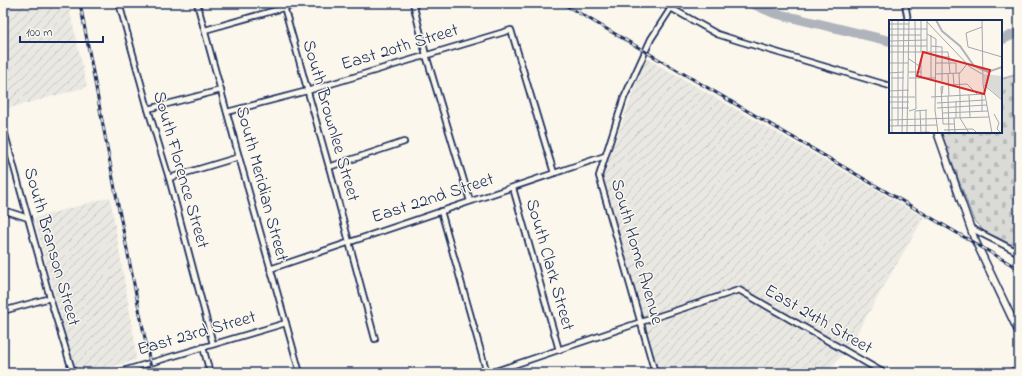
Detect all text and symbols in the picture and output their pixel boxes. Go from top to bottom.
scale bar [20,18,103,44]
street label: East 20th Street [338,18,462,78]
inset map [889,20,1002,133]
text: 100 m [26,24,53,42]
street label: South Brownlee Street [294,37,366,205]
street label: South Florence Street [145,88,215,252]
street label: South Meridian Street [228,103,294,265]
street label: South Branson Street [16,165,86,329]
street label: East 22nd Street [369,167,497,231]
street label: South Home Avenue [603,176,669,329]
street label: South Clark Street [518,196,580,334]
street label: East 24th Street [759,278,877,362]
street label: East 23rd Street [135,305,259,363]

